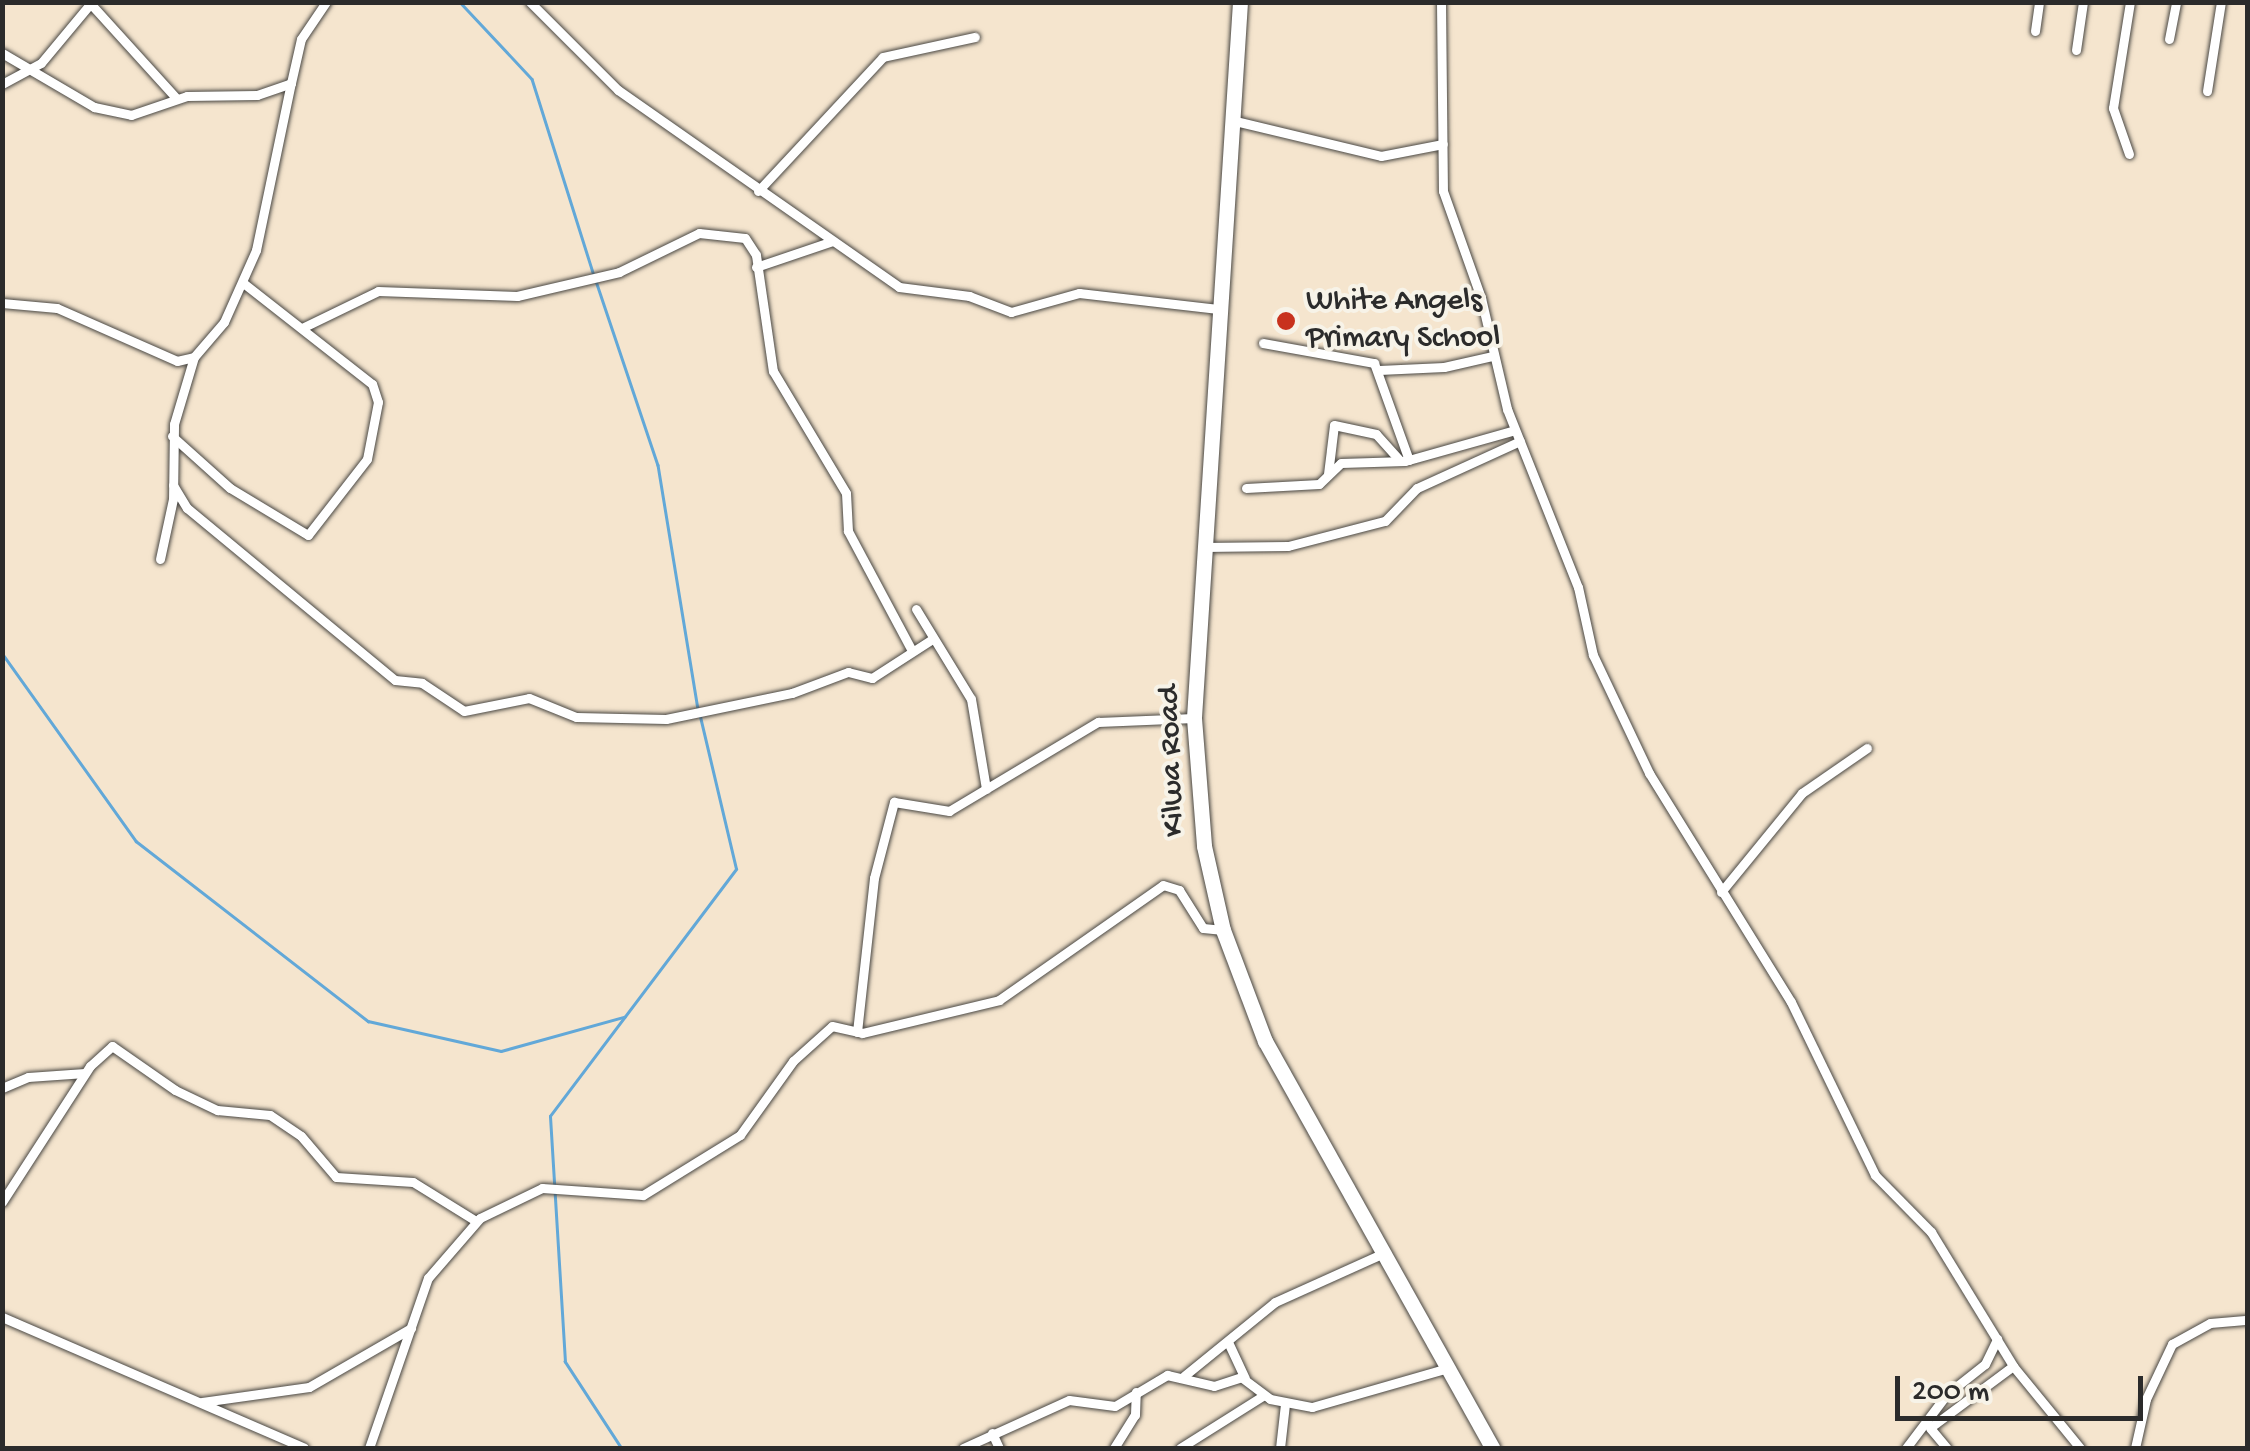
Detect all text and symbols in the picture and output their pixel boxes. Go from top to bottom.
place label: White Angels Primary School [1306,284,1500,359]
marker: White Angels Primary School [1275,310,1297,332]
street label: Kilwa Road [1151,685,1195,837]
scale bar [1900,1356,2148,1418]
text: 200 m [1912,1376,1989,1411]

